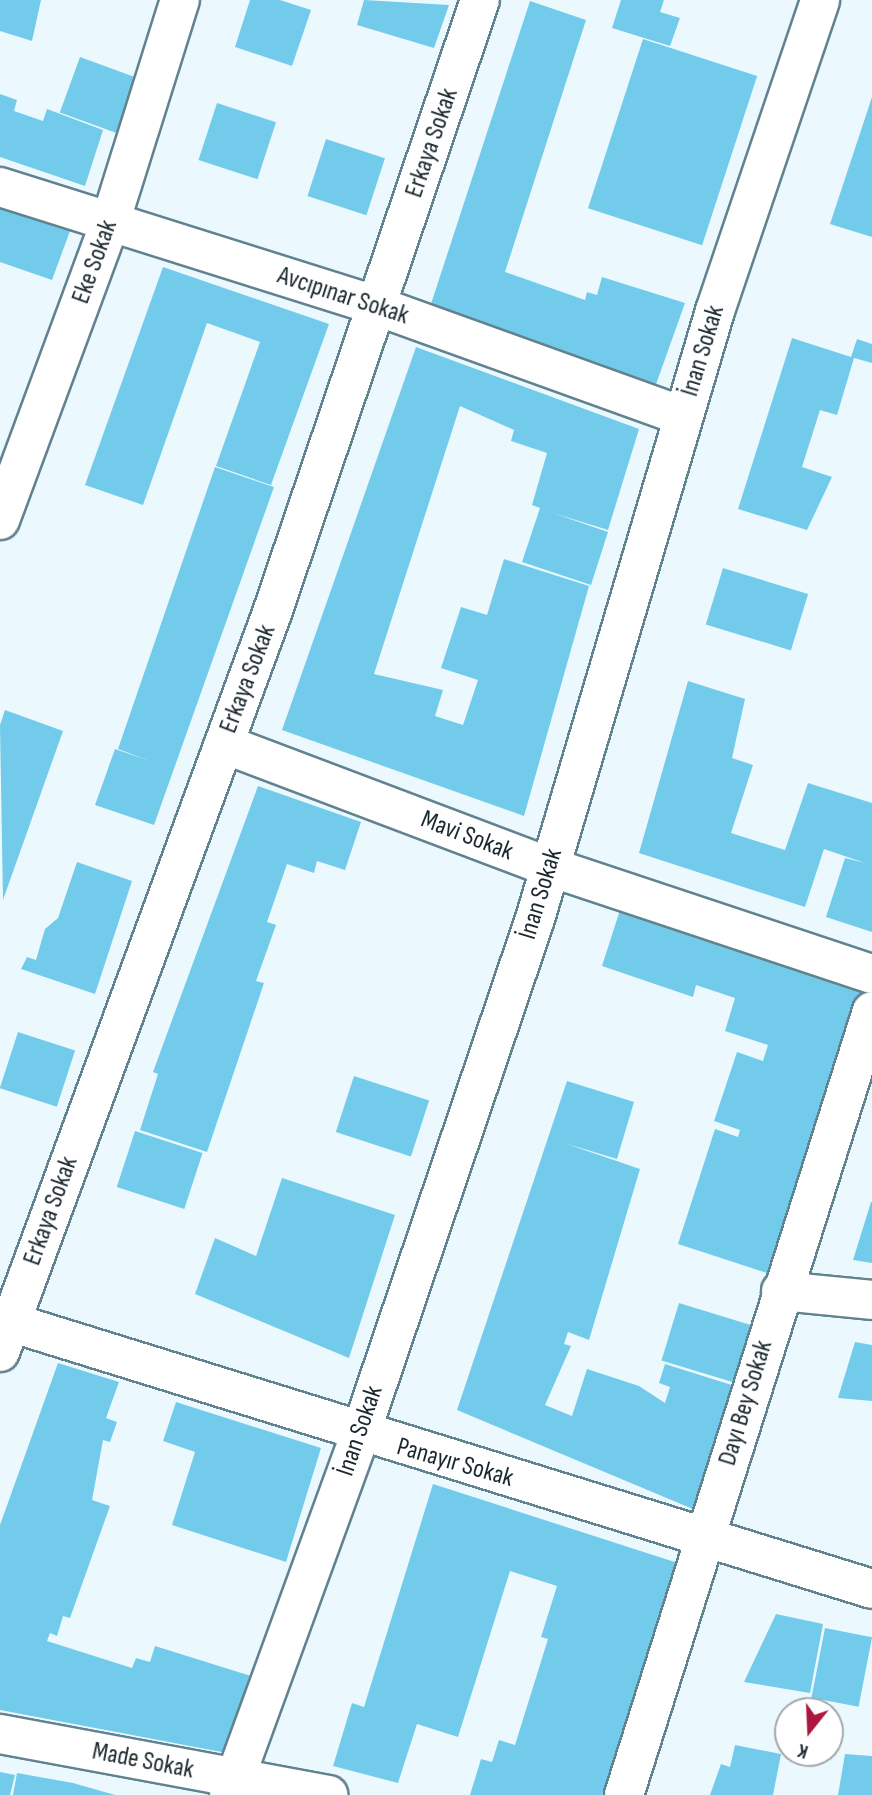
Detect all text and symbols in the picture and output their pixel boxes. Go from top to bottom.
street label: Erkaya Sokak [399,84,465,202]
street label: Eke Sokak [66,216,124,308]
street label: Avcıpınar Sokak [274,260,412,332]
street label: İnan Sokak [674,302,732,400]
street label: Erkaya Sokak [213,620,283,738]
street label: Mavi Sokak [417,804,517,868]
street label: İnan Sokak [512,845,570,943]
street label: Erkaya Sokak [17,1152,85,1270]
street label: Dayı Bey Sokak [712,1337,780,1469]
street label: İnan Sokak [330,1382,390,1480]
street label: Panayır Sokak [393,1431,517,1495]
north arrow [774,1697,844,1767]
street label: Made Sokak [90,1736,196,1786]
text: K [795,1738,811,1763]

